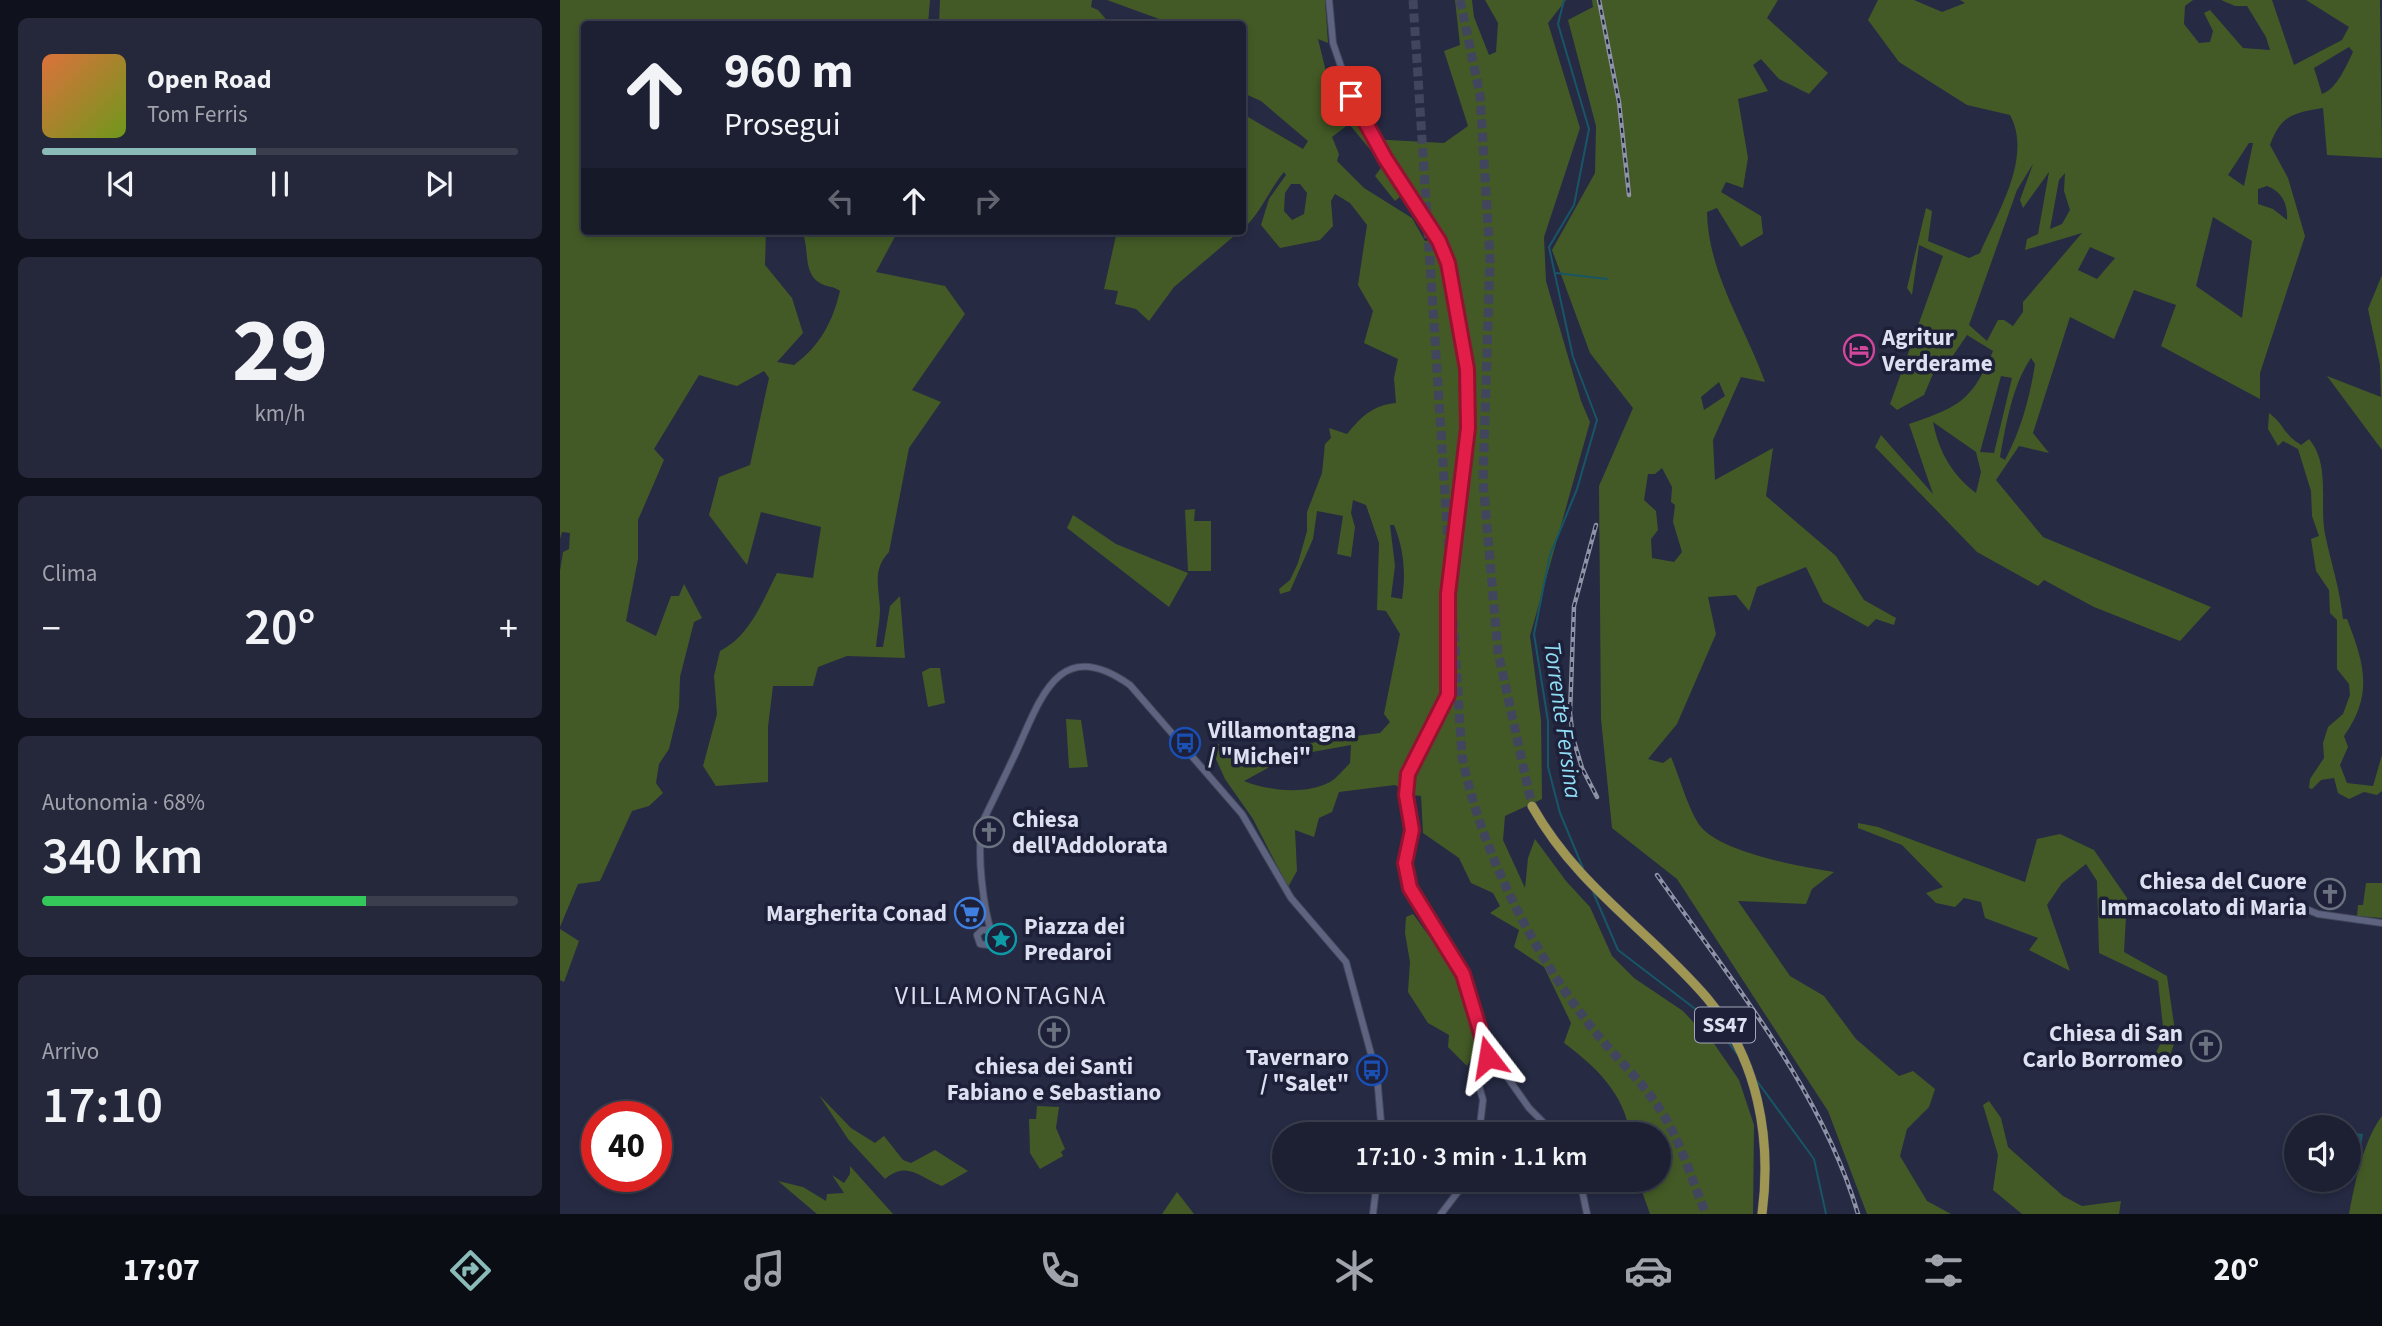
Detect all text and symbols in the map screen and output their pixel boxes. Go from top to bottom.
text: 960 m [724,37,853,107]
icon: ahead [609,49,700,140]
text: Open Road [147,61,272,98]
pin [1321,66,1381,126]
icon: arrive [1332,77,1370,115]
text: Tom Ferris [147,98,248,131]
text: Prosegui [724,102,841,148]
icon: previous [102,165,140,203]
icon: pause [261,165,299,203]
icon: next [420,165,458,203]
icon: left [822,182,860,220]
icon: ahead [895,182,933,220]
icon: right [968,182,1006,220]
text: 29 [232,287,328,416]
place label: Agritur Verderame [1881,321,1993,380]
hotel icon: Agritur Verderame [1842,333,1876,367]
text: km/h [254,397,306,430]
text: Clima [42,557,97,590]
text: 20° [244,591,316,665]
text: − [42,602,61,656]
text: + [499,602,518,656]
water label: Torrente Fersina [1534,639,1591,801]
place label: Villamontagna / "Michei" [1207,714,1356,773]
bus stop icon: Villamontagna / "Michei" [1168,726,1202,760]
text: Autonomia · 68% [42,786,205,819]
place label: Chiesa dell'Addolorata [1012,803,1168,862]
church icon: Chiesa dell'Addolorata [972,815,1006,849]
text: 340 km [42,820,203,894]
place label: Chiesa del Cuore Immacolato di Maria [2100,865,2307,924]
church icon: Chiesa del Cuore Immacolato di Maria [2313,877,2347,911]
supermarket icon: Margherita Conad [953,896,987,930]
place label: Margherita Conad [766,897,947,930]
place label: Piazza dei Predaroi [1024,910,1125,969]
place icon: Piazza dei Predaroi [984,922,1018,956]
district label: VILLAMONTAGNA [895,977,1107,1014]
road number: SS47 [1695,1007,1755,1042]
church icon: chiesa dei Santi Fabiano e Sebastiano [1037,1015,1071,1049]
place label: Chiesa di San Carlo Borromeo [2022,1017,2183,1076]
position arrow [1451,1020,1525,1094]
church icon: Chiesa di San Carlo Borromeo [2189,1029,2223,1063]
text: Arrivo [42,1035,99,1068]
place label: Tavernaro / "Salet" [1246,1041,1349,1100]
place label: chiesa dei Santi Fabiano e Sebastiano [947,1050,1161,1109]
bus stop icon: Tavernaro / "Salet" [1355,1053,1389,1087]
text: 17:10 [42,1069,163,1143]
speed limit sign: 40 [581,1101,672,1192]
map controls [2284,1115,2361,1192]
button: sound [2284,1115,2361,1192]
text: 17:10 · 3 min · 1.1 km [1356,1138,1587,1175]
icon: directions [446,1246,495,1295]
icon: music [740,1246,789,1295]
icon: phone [1035,1246,1084,1295]
icon: climate [1330,1246,1379,1295]
icon: car [1624,1246,1673,1295]
icon: filters [1919,1246,1968,1295]
text: 17:07 [123,1247,200,1293]
text: 20° [2214,1247,2259,1293]

